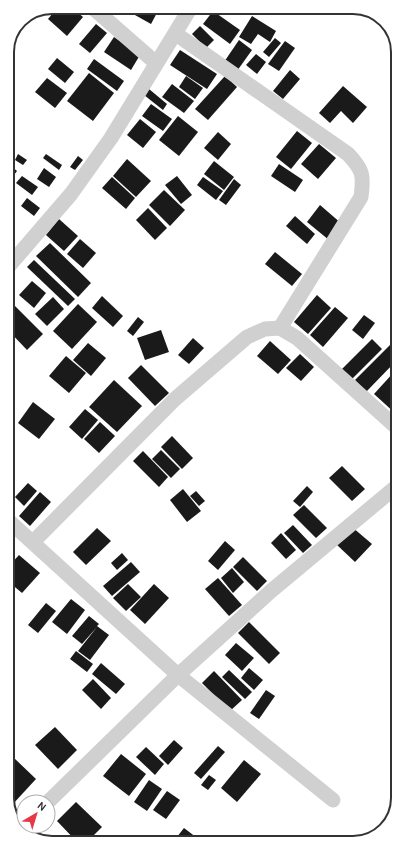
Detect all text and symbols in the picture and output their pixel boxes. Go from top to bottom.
north arrow [16,794,56,834]
text: N [35,799,49,814]

